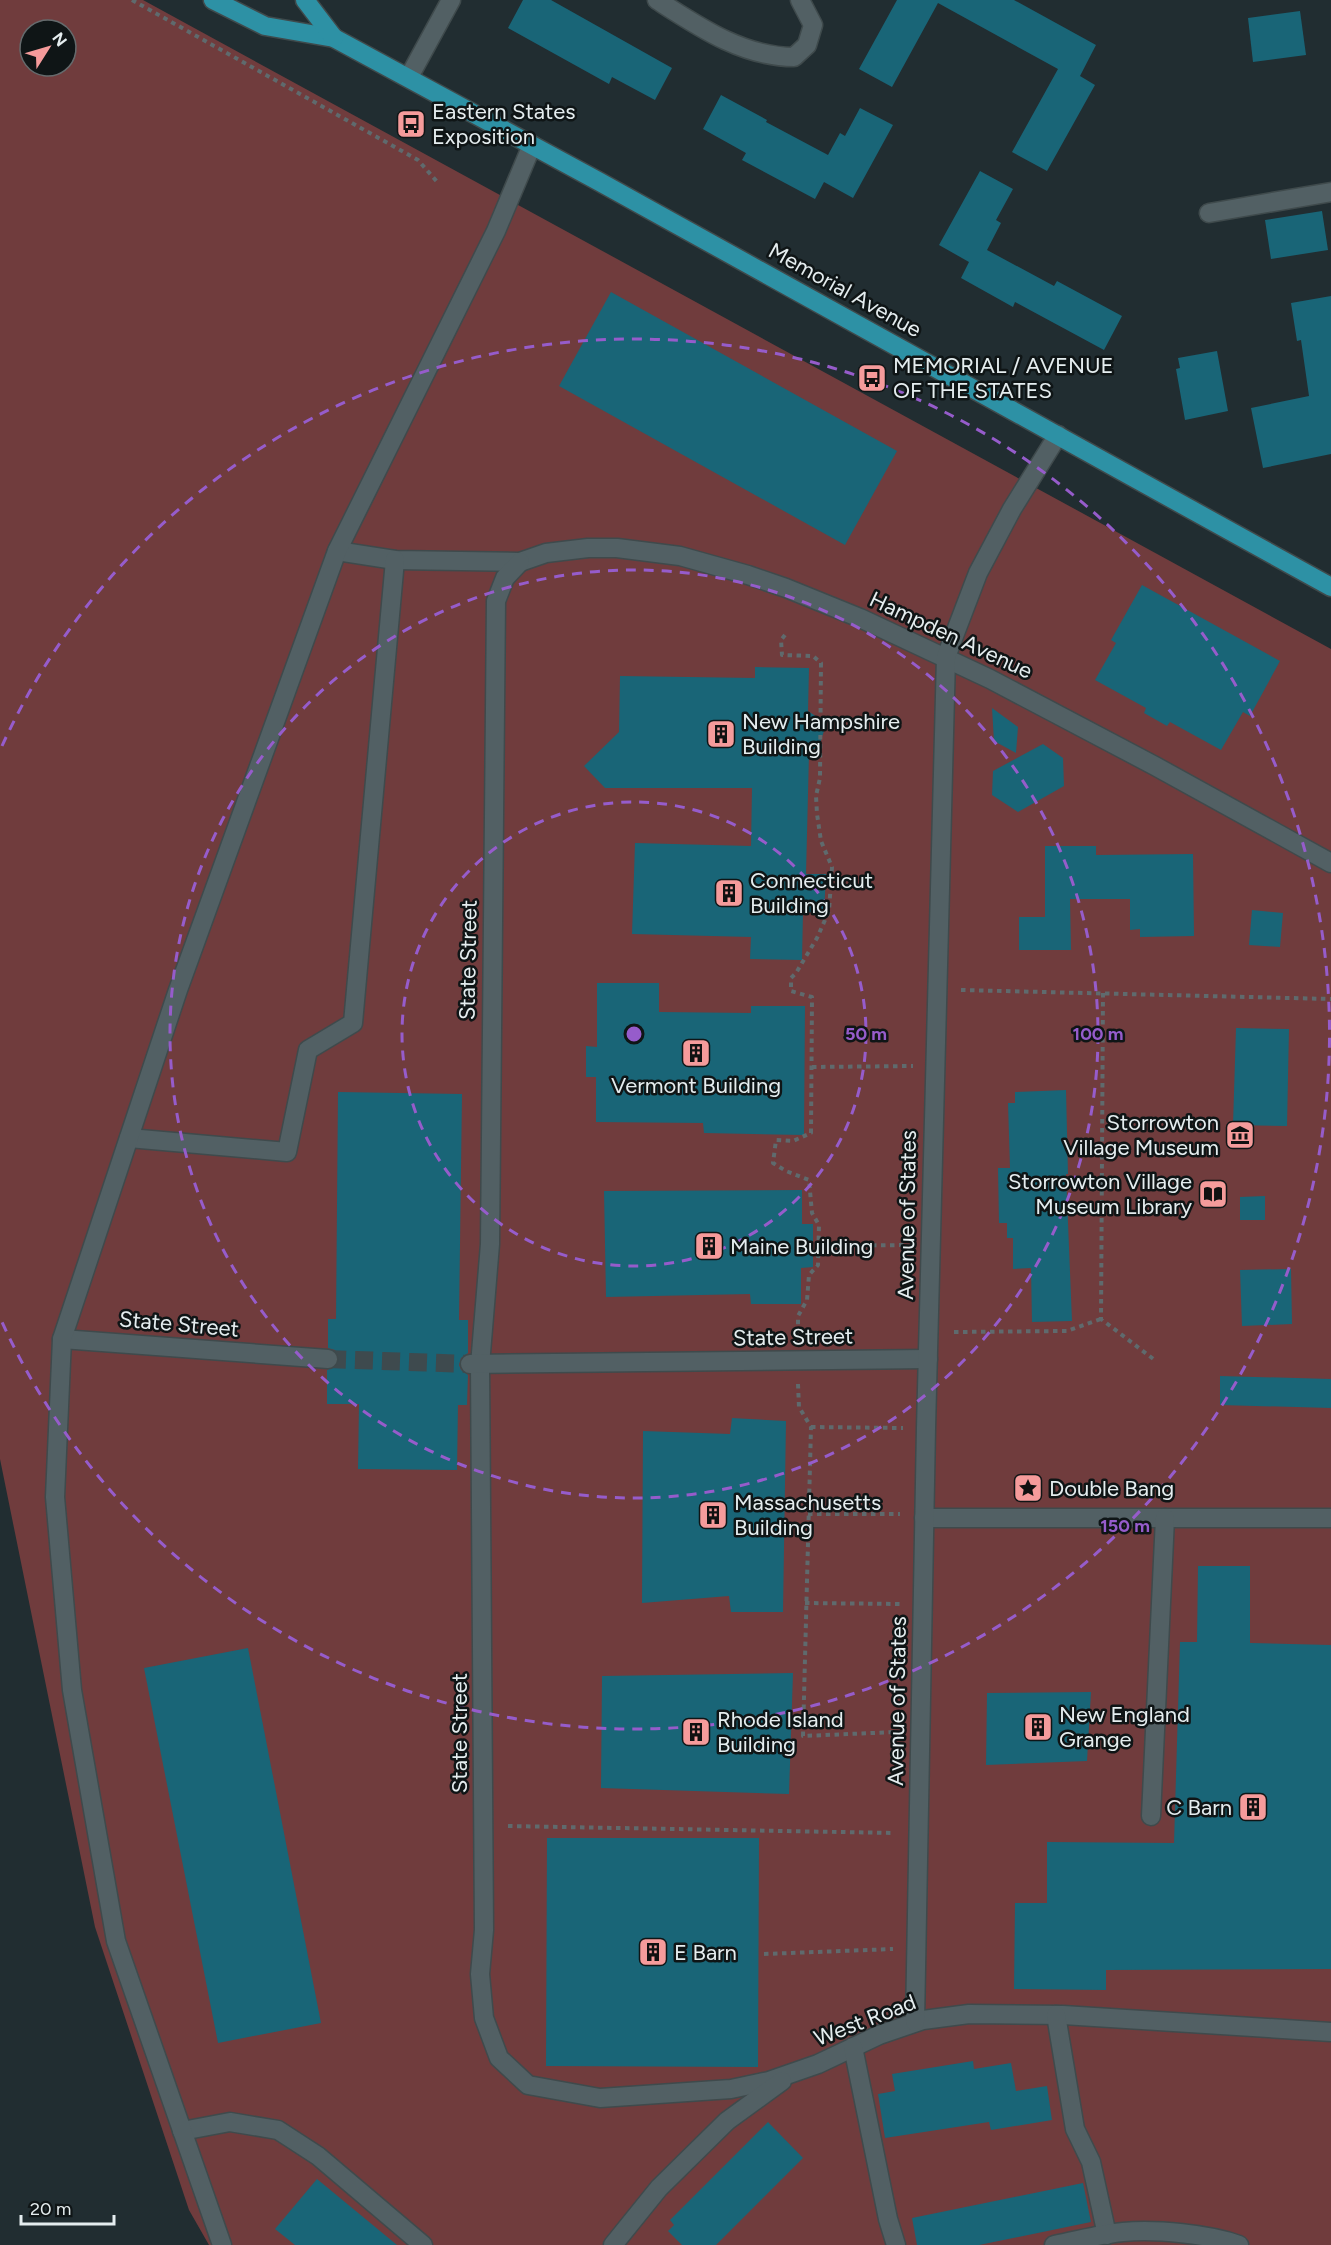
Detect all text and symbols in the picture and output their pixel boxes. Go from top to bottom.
north arrow [18,18,78,78]
text: N [48,29,71,50]
place label: Eastern States Exposition [432,98,575,150]
bus stop icon: Eastern States Exposition [395,108,427,140]
street label: Memorial Avenue [764,237,926,343]
place label: MEMORIAL / AVENUE OF THE STATES [893,352,1114,404]
bus stop icon: MEMORIAL / AVENUE OF THE STATES [856,362,888,394]
street label: Hampden Avenue [865,585,1037,685]
place label: New Hampshire Building [742,708,900,760]
building icon: New Hampshire Building [705,718,737,750]
place label: Connecticut Building [750,867,873,919]
building icon: Connecticut Building [713,877,745,909]
street label: State Street [453,900,483,1020]
text: 50 m [845,1023,887,1045]
text: 100 m [1073,1023,1123,1045]
centre of rings [624,1024,644,1044]
building icon: Vermont Building [680,1037,712,1069]
place label: Vermont Building [611,1072,781,1099]
place label: Storrowton Village Museum [1063,1109,1219,1161]
museum icon: Storrowton Village Museum [1224,1119,1256,1151]
street label: Avenue of States [892,1130,922,1300]
place label: Storrowton Village Museum Library [1008,1168,1192,1220]
library icon: Storrowton Village Museum Library [1197,1178,1229,1210]
building icon: Maine Building [693,1230,725,1262]
place label: Maine Building [730,1233,874,1260]
street label: State Street [118,1305,240,1343]
street label: State Street [733,1322,853,1352]
place icon: Double Bang [1012,1472,1044,1504]
place label: Double Bang [1049,1475,1174,1502]
place label: Massachusetts Building [734,1489,881,1541]
building icon: Massachusetts Building [697,1499,729,1531]
text: 150 m [1100,1515,1150,1537]
street label: Avenue of States [882,1616,912,1786]
street label: State Street [446,1673,473,1793]
place label: New England Grange [1059,1701,1190,1753]
place label: Rhode Island Building [717,1706,844,1758]
building icon: New England Grange [1022,1711,1054,1743]
building icon: Rhode Island Building [680,1716,712,1748]
building icon: C Barn [1237,1791,1269,1823]
place label: C Barn [1166,1794,1232,1821]
building icon: E Barn [637,1936,669,1968]
place label: E Barn [674,1939,737,1966]
street label: West Road [810,1988,920,2052]
scale bar [21,2188,114,2226]
text: 20 m [30,2198,71,2220]

